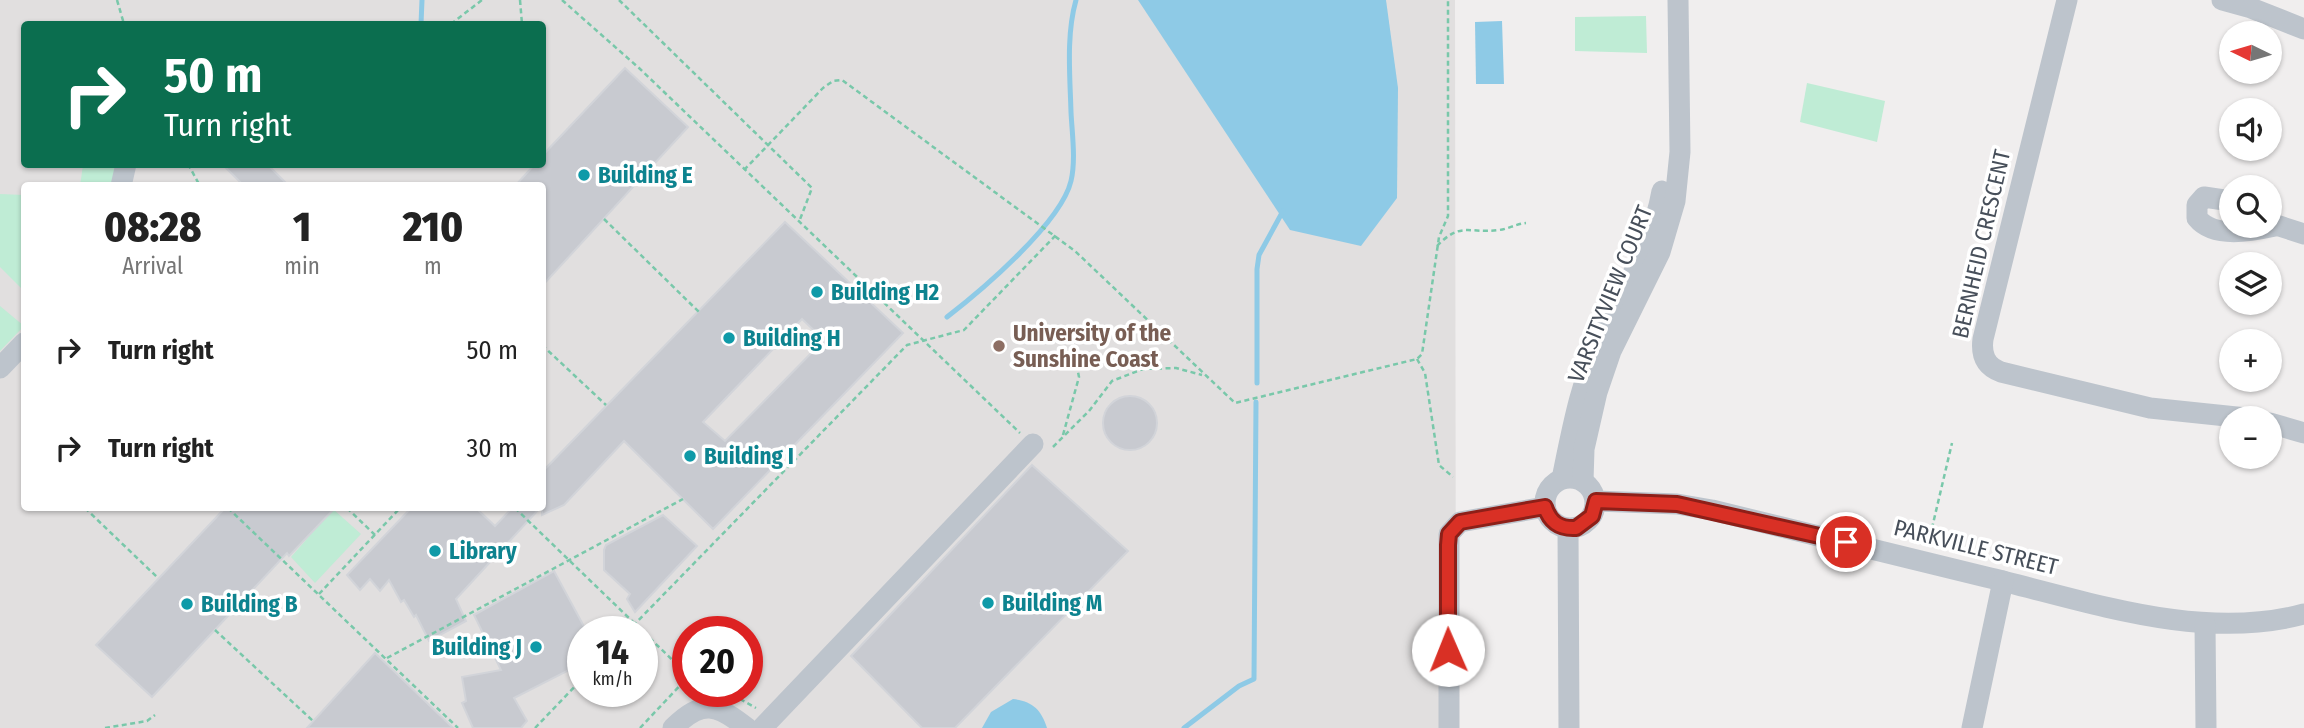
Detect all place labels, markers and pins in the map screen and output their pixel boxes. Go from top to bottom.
place label: Building E [598,161,693,189]
marker: Building E [576,167,592,183]
place label: Building H2 [831,278,940,306]
marker: Building H2 [809,284,825,300]
place label: University of the Sunshine Coast [1013,319,1172,373]
place label: Building H [743,324,841,352]
marker: Building H [721,330,737,346]
marker: University of the Sunshine Coast [991,338,1007,354]
place label: Building I [704,442,794,470]
marker: Building I [682,448,698,464]
pin [1816,512,1876,572]
place label: Library [449,537,518,565]
marker: Library [427,543,443,559]
place label: Building M [1002,589,1102,617]
place label: Building B [201,590,298,618]
marker: Building M [980,595,996,611]
marker: Building B [179,596,195,612]
place label: Building J [432,633,522,661]
marker: Building J [528,639,544,655]

